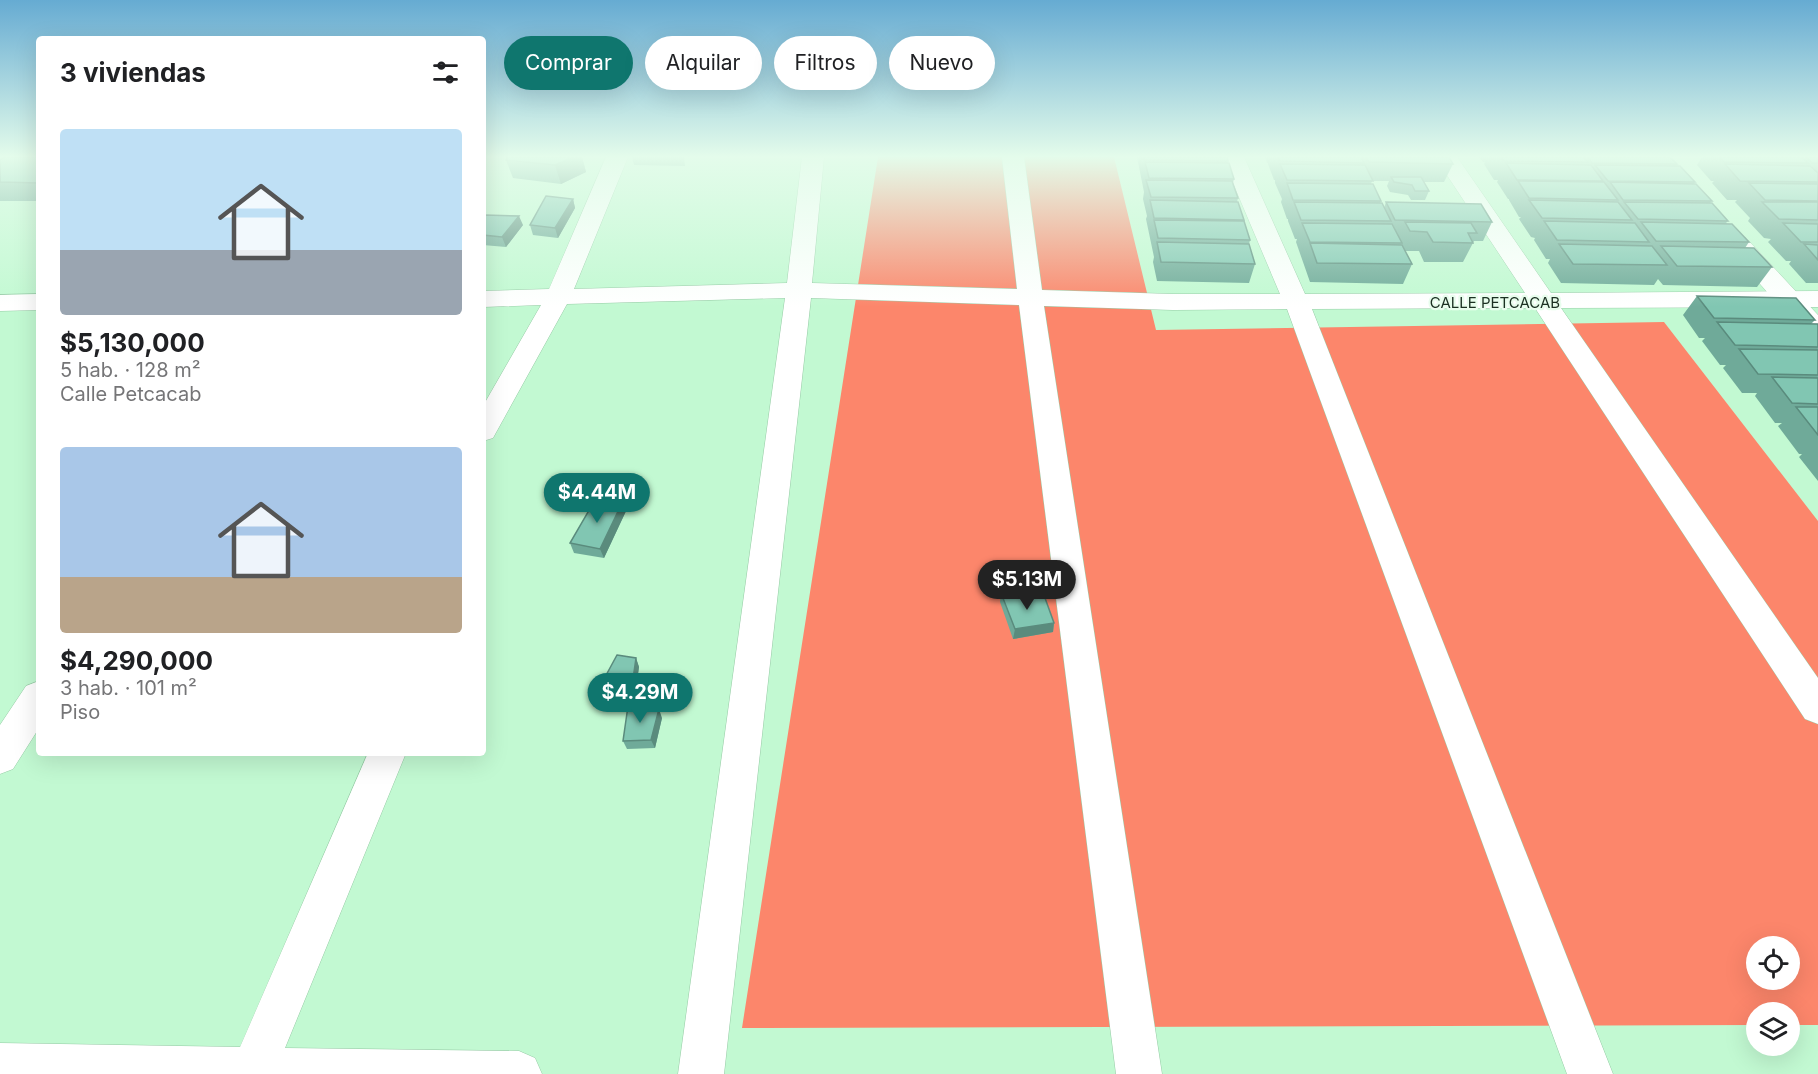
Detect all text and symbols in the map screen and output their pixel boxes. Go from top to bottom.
chip: Comprar [504,36,633,90]
chip: Alquilar [645,36,762,90]
chip: Filtros [774,36,877,90]
chip: Nuevo [889,36,995,90]
icon: filters [429,56,462,89]
text: 3 viviendas [60,57,206,88]
icon: home [207,168,315,276]
street label: CALLE PETCACAB [1430,293,1560,312]
text: $5,130,000 [60,327,205,358]
text: 5 hab. · 128 m² [60,358,201,382]
text: Calle Petcacab [60,382,201,406]
pin: $4.44M [548,473,646,524]
text: $4.44M [558,480,636,504]
icon: home [207,486,315,594]
pin: $5.13M [978,560,1076,611]
text: $5.13M [992,567,1062,591]
text: $4,290,000 [60,645,213,676]
pin: $4.29M [591,673,689,724]
text: 3 hab. · 101 m² [60,676,197,700]
text: $4.29M [602,680,678,704]
text: Piso [60,700,100,724]
map controls [1746,936,1800,1056]
button: locate [1746,936,1800,990]
button: layers [1746,1002,1800,1056]

